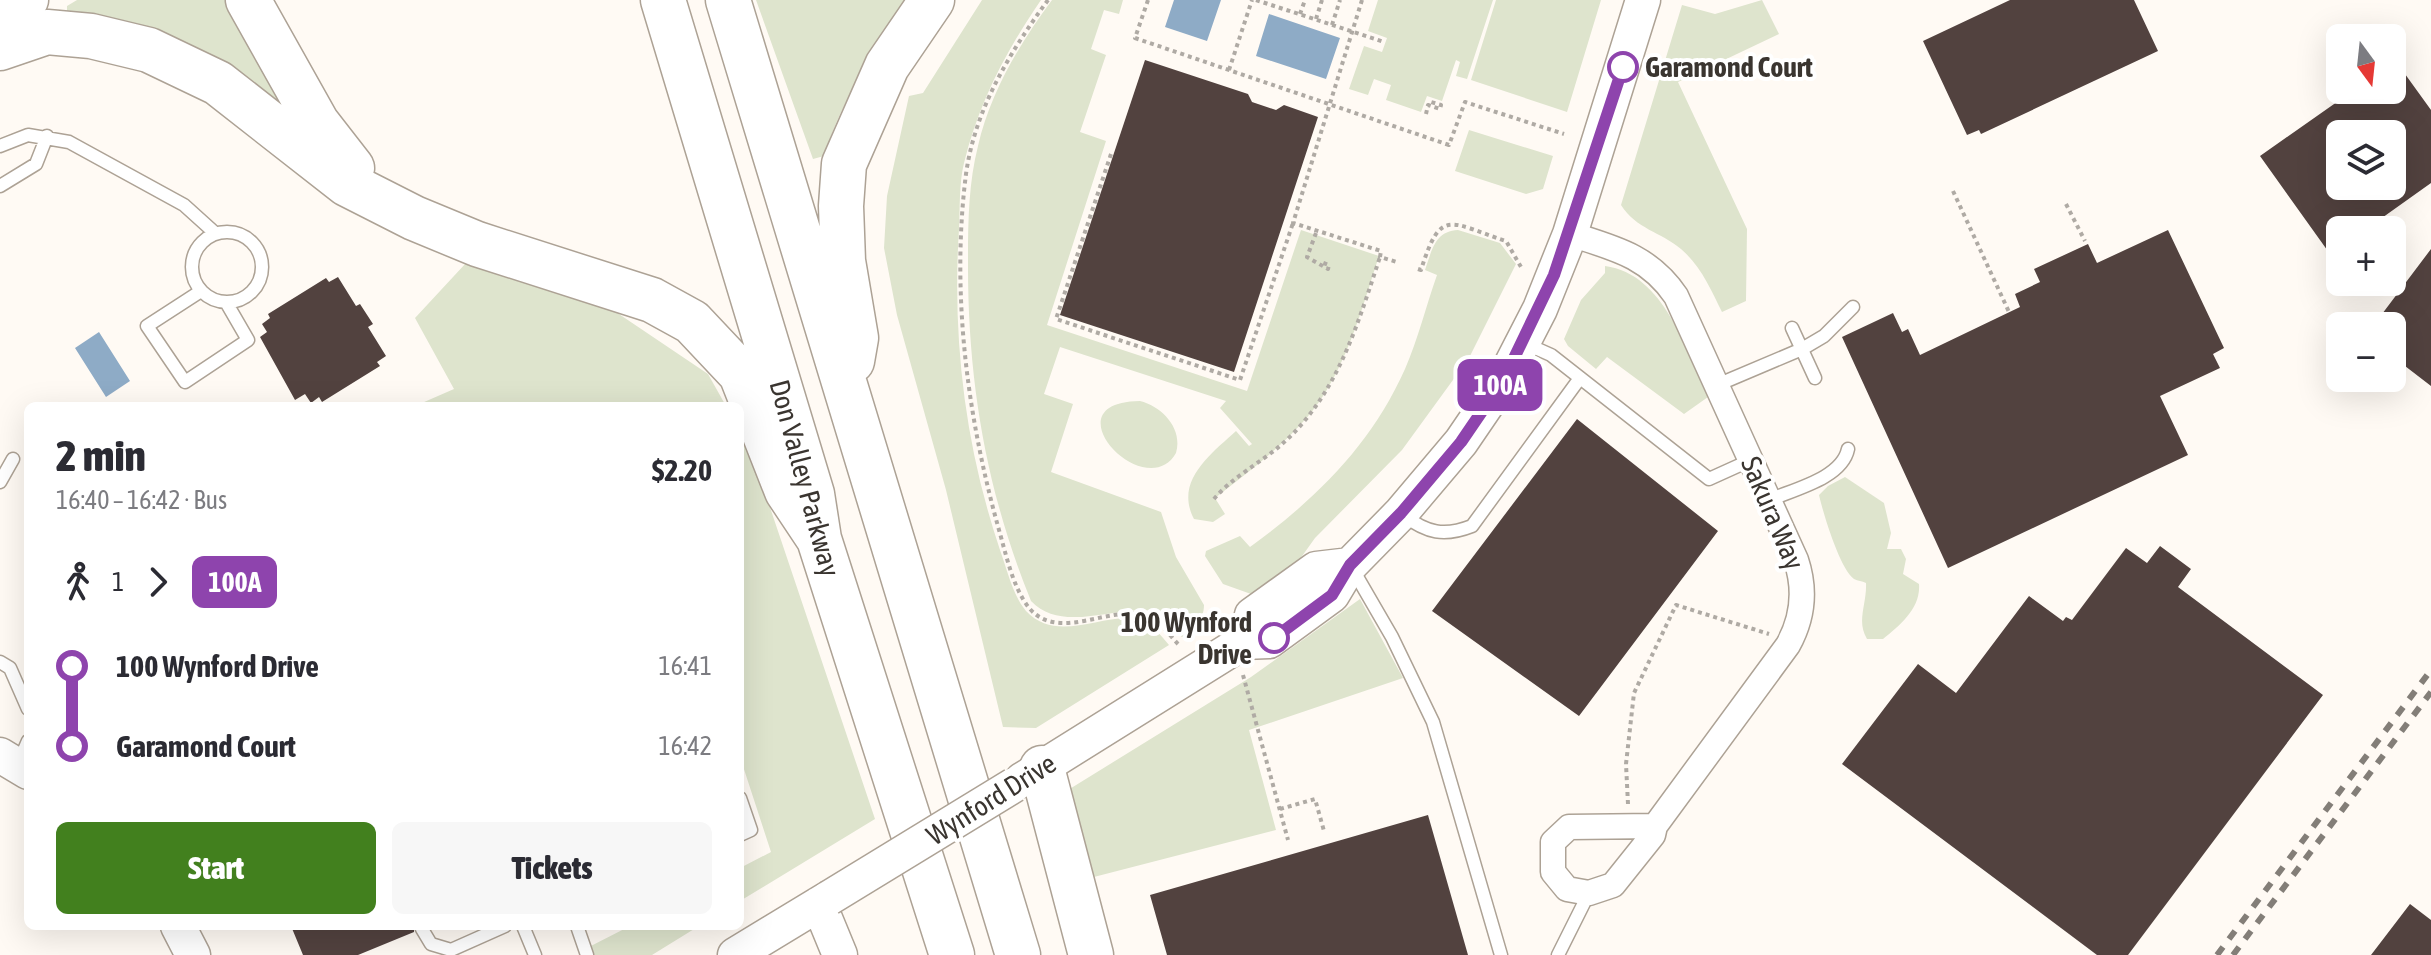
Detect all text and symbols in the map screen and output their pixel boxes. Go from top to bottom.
north arrow [2326,24,2406,104]
map controls [2326,24,2406,392]
place label: Garamond Court [1645,51,1813,83]
marker: Garamond Court [1608,52,1638,82]
button: layers [2326,120,2406,200]
button: + [2326,216,2406,296]
button: − [2326,312,2406,392]
line badge: 100A [1444,359,1556,411]
text: 100A [1473,369,1527,401]
street label: Don Valley Parkway [763,376,847,580]
text: 2 min [56,430,146,480]
street label: Sakura Way [1735,452,1811,574]
text: $2.20 [652,453,712,487]
text: 16:40 – 16:42 · Bus [56,485,227,515]
icon: walk [56,560,100,604]
icon: forward [136,560,180,604]
text: 100A [208,566,261,598]
text: 1 [112,567,124,597]
place label: 100 Wynford Drive [1121,606,1252,670]
marker: 100 Wynford Drive [1259,623,1289,653]
text: 100 Wynford Drive [116,649,319,683]
text: 16:41 [658,651,712,681]
text: Garamond Court [116,729,296,763]
text: 16:42 [658,731,712,761]
street label: Wynford Drive [921,747,1061,851]
button: Start [56,822,376,914]
button: Tickets [392,822,712,914]

